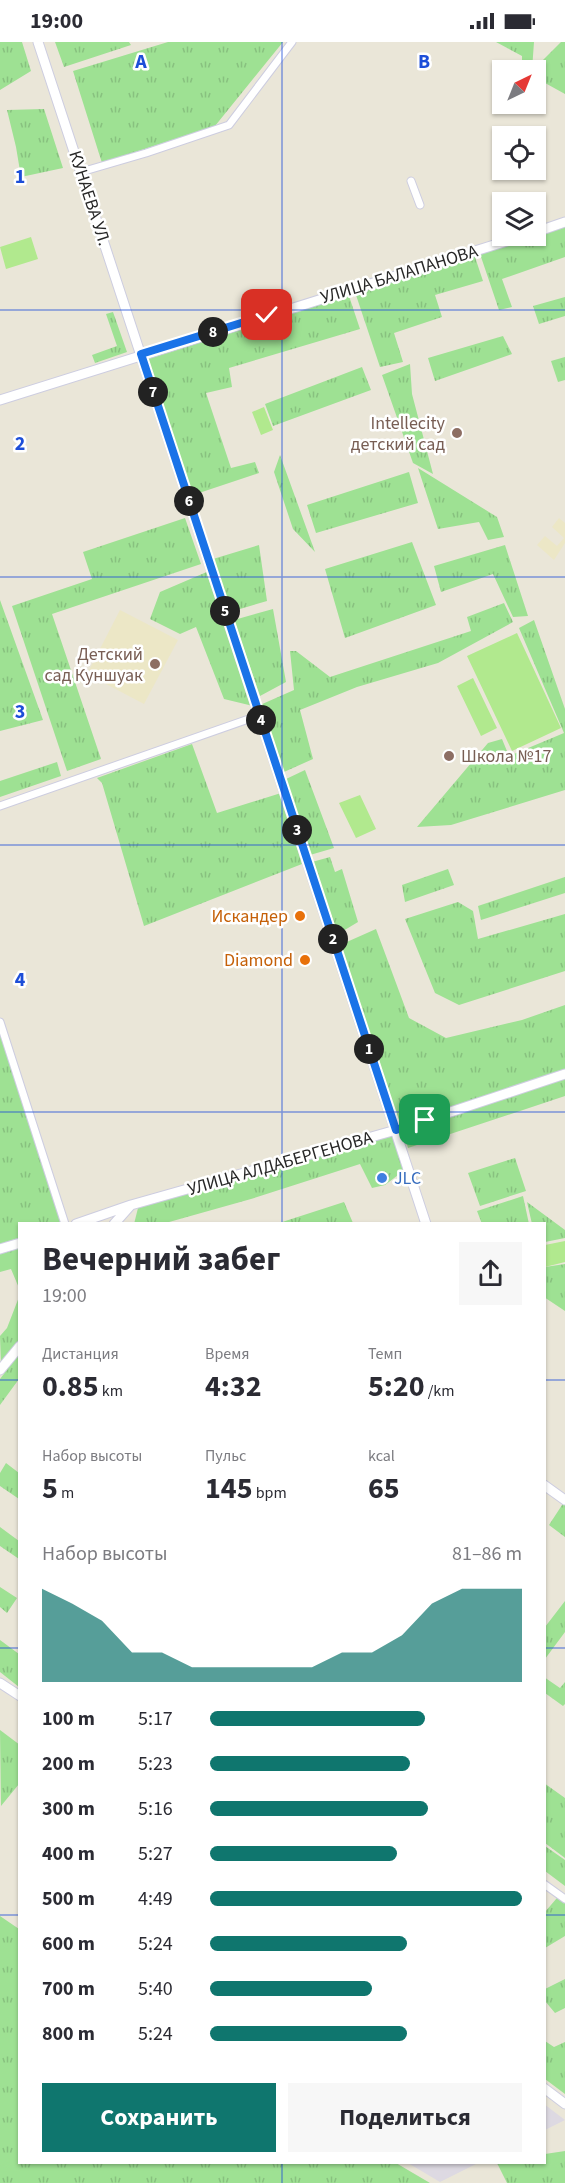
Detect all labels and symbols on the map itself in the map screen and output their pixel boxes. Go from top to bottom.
text: A [134,48,147,76]
text: B [418,48,430,76]
north arrow [492,60,546,114]
street label: КУНАЕВА УЛ. [62,147,117,249]
text: 1 [15,163,25,191]
street label: УЛИЦА БАЛАПАНОВА [317,239,481,310]
pin [241,289,292,340]
pin: 8 [198,317,228,347]
pin: 7 [138,377,168,407]
place label: Intellecity детский сад [351,411,446,457]
marker: Intellecity детский сад [450,426,464,440]
text: 2 [15,430,25,458]
pin: 6 [174,486,204,516]
pin: 5 [210,596,240,626]
place label: Детский сад Куншуак [45,642,143,688]
marker: Детский сад Куншуак [148,657,162,671]
text: 3 [15,698,25,726]
pin: 4 [246,705,276,735]
place label: Школа №17 [461,744,551,769]
marker: Школа №17 [442,749,456,763]
pin: 3 [282,815,312,845]
place label: Искандер [212,904,288,929]
marker: Искандер [293,909,307,923]
pin: 2 [318,924,348,954]
place label: Diamond [224,948,293,973]
marker: Diamond [298,953,312,967]
text: 4 [15,966,26,994]
pin: 1 [354,1034,384,1064]
pin [399,1094,450,1145]
street label: УЛИЦА АЛДАБЕРГЕНОВА [185,1125,376,1202]
place label: JLC [394,1166,421,1191]
marker: JLC [375,1171,389,1185]

